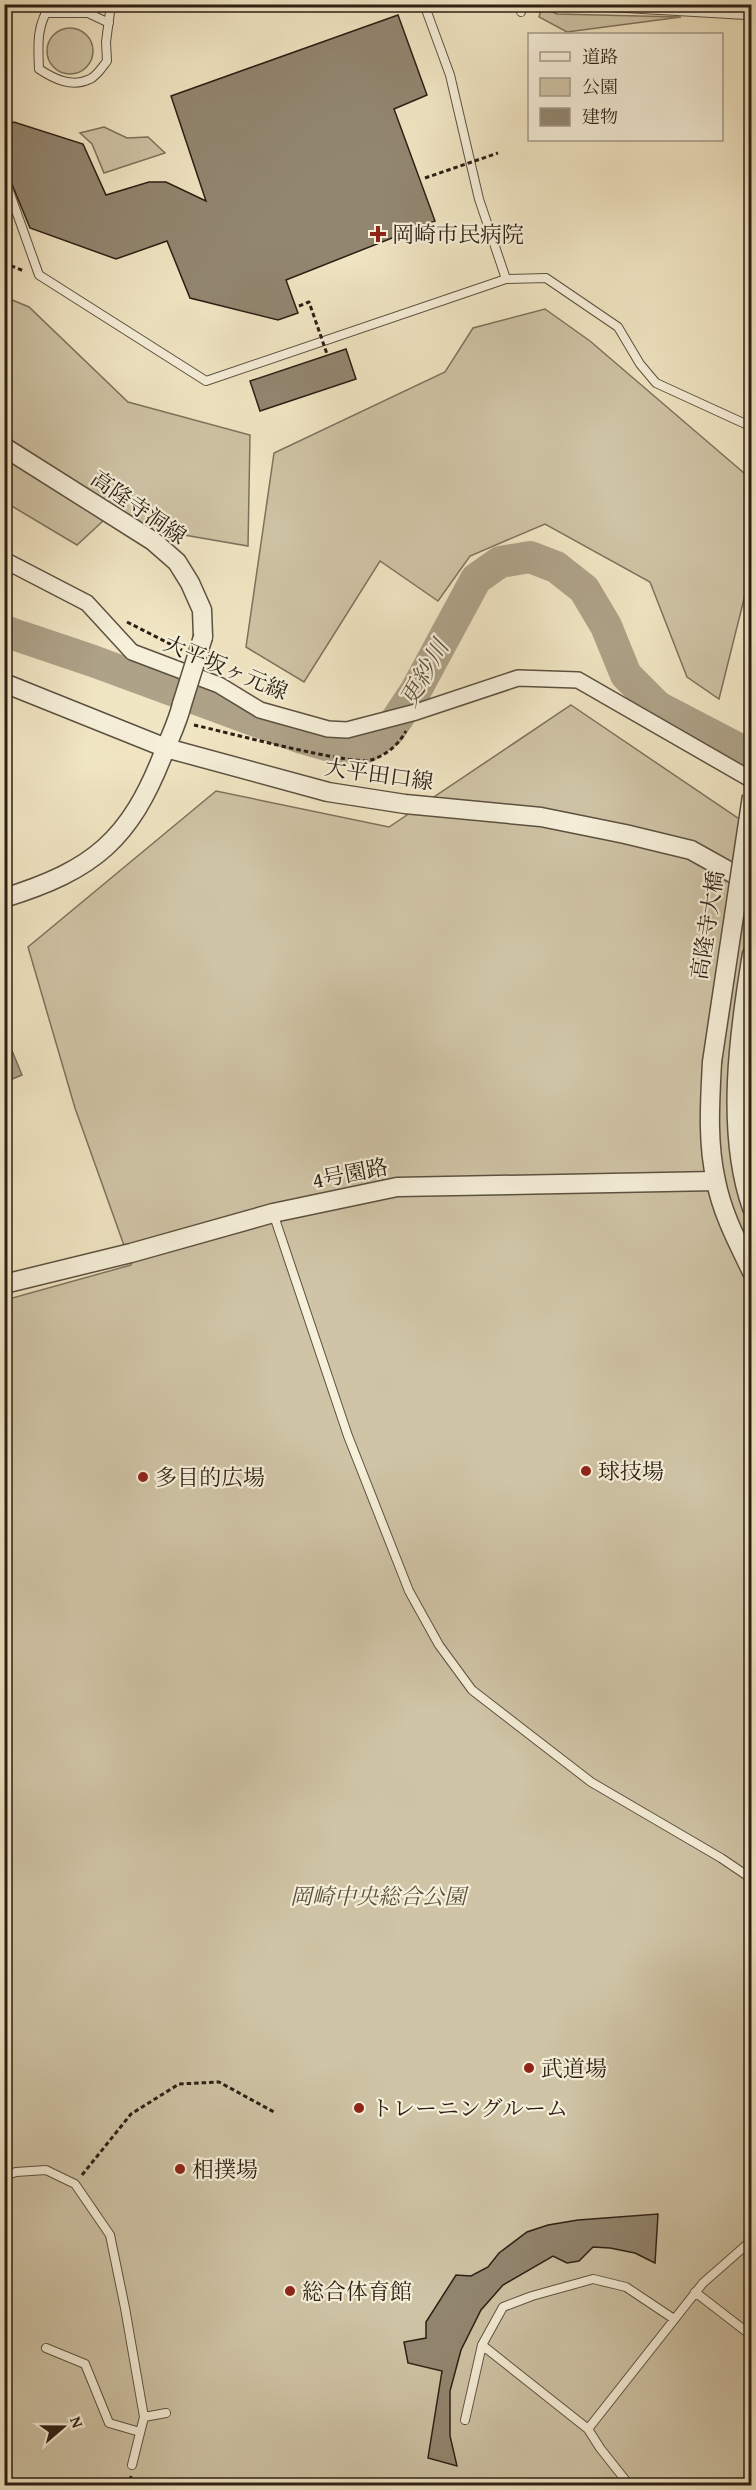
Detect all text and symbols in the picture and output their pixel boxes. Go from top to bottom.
legend [528,33,723,141]
text: 道路 [582,43,618,70]
text: 公園 [582,73,618,100]
text: 建物 [582,103,618,130]
place label: 岡崎市民病院 [392,218,524,250]
marker: 岡崎市民病院 [369,225,387,243]
street label: 高隆寺洞線 [85,462,193,552]
street label: 大平坂ヶ元線 [159,626,293,708]
water label: 更紗川 [391,630,459,713]
street label: 大平田口線 [322,751,436,797]
street label: 高隆寺大橋 [683,868,731,982]
street label: 4号園路 [309,1150,391,1196]
place label: 球技場 [598,1455,664,1487]
place label: 多目的広場 [155,1461,265,1493]
marker: 球技場 [579,1464,593,1478]
marker: 多目的広場 [136,1470,150,1484]
park label: 岡崎中央総合公園 [290,1880,469,1912]
place label: 武道場 [541,2052,607,2084]
marker: 武道場 [522,2061,536,2075]
place label: トレーニングルーム [371,2092,568,2124]
marker: トレーニングルーム [352,2101,366,2115]
place label: 相撲場 [192,2153,258,2185]
marker: 相撲場 [173,2162,187,2176]
place label: 総合体育館 [302,2275,412,2307]
marker: 総合体育館 [283,2284,297,2298]
north arrow [33,2397,93,2457]
text: N [64,2413,90,2431]

